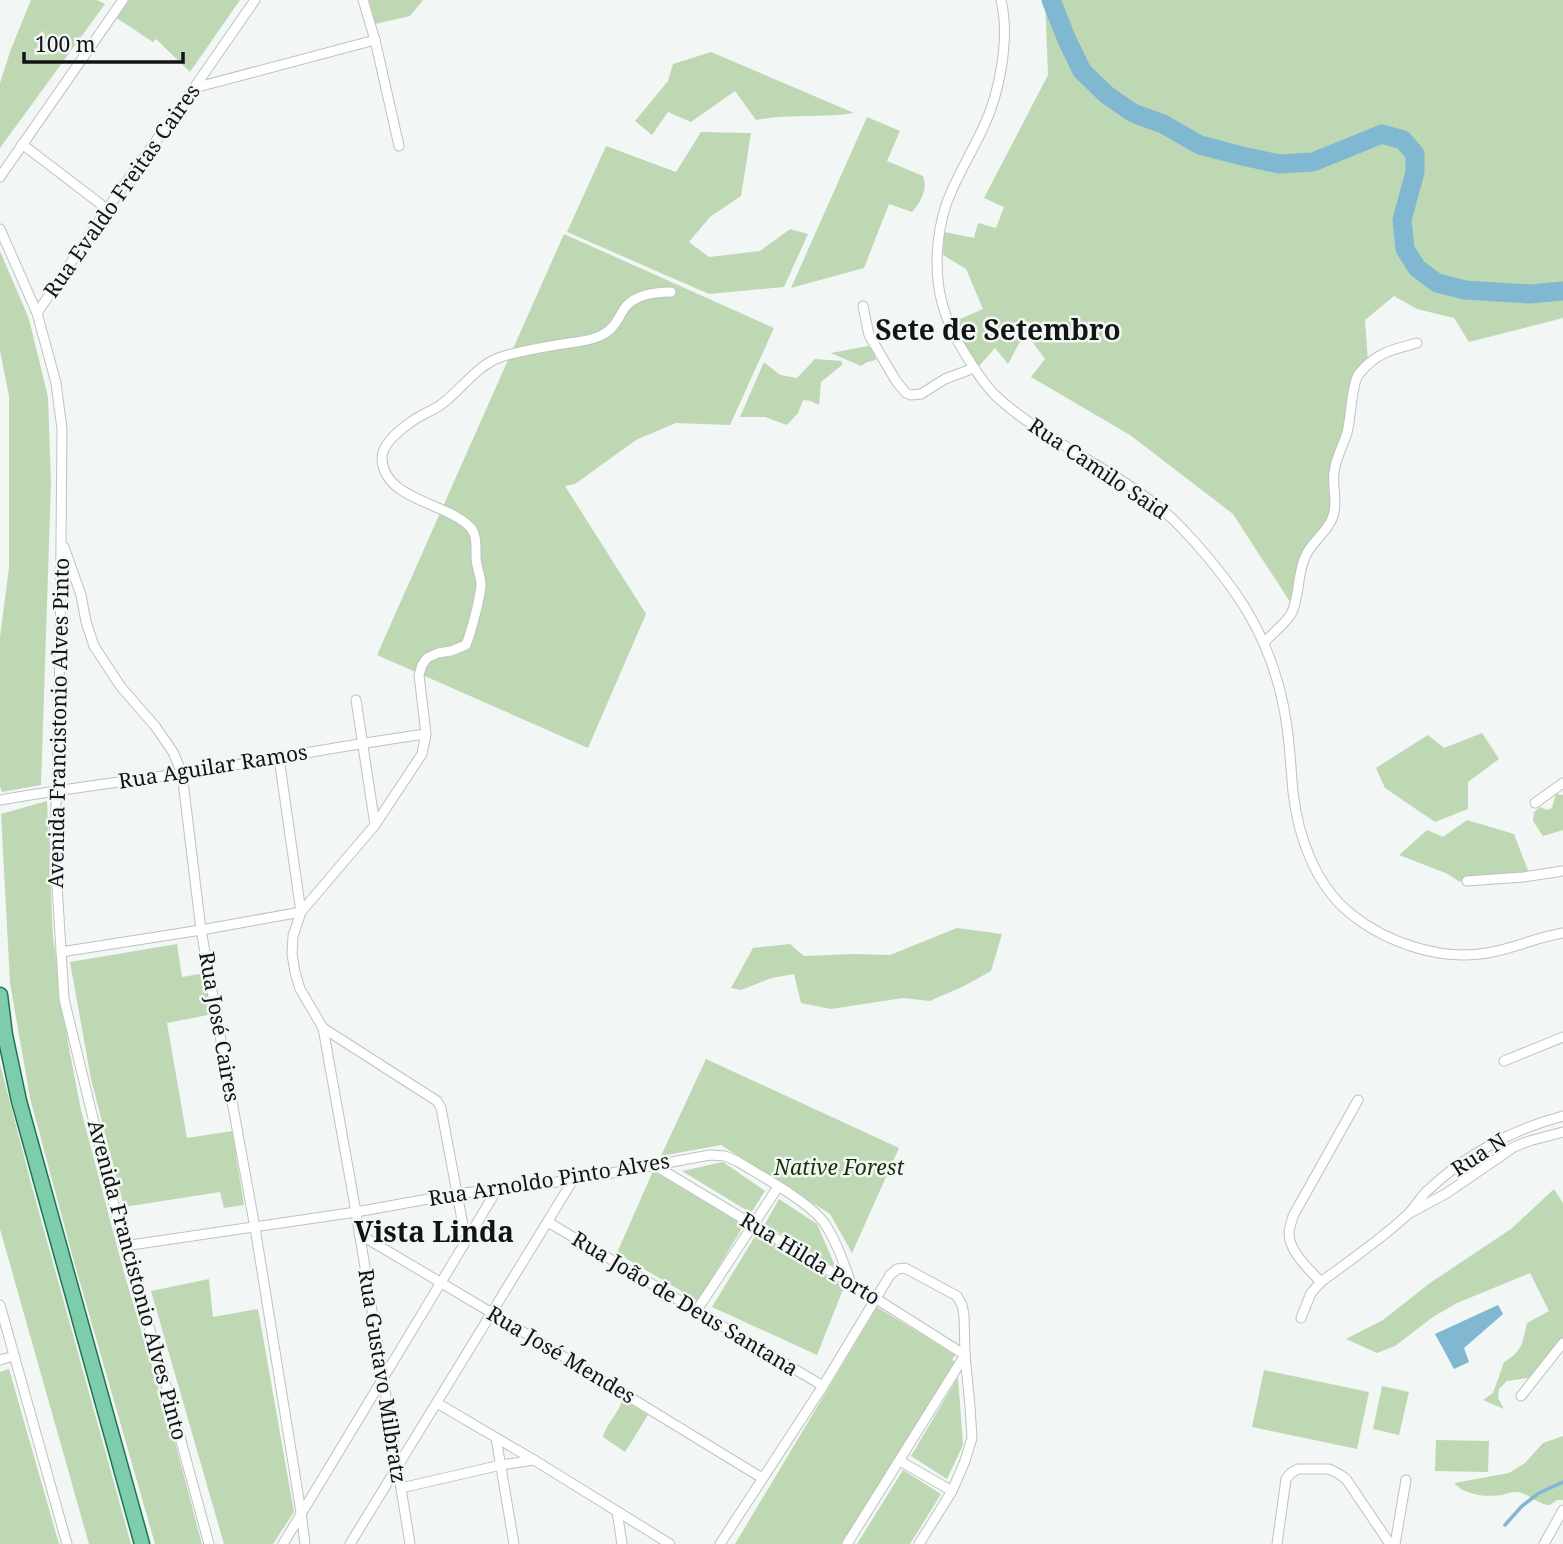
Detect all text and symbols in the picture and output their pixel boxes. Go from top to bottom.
scale bar [24,21,184,65]
text: 100 m [35,30,96,58]
street label: Rua Evaldo Freitas Caires [37,78,206,303]
district label: Sete de Setembro [875,310,1121,348]
street label: Rua Camilo Said [1023,411,1174,525]
street label: Avenida Francistonio Alves Pinto [41,557,75,888]
street label: Rua Aguilar Ramos [116,737,309,795]
street label: Rua José Caires [193,949,247,1104]
street label: Avenida Francistonio Alves Pinto [82,1116,194,1443]
street label: Rua N [1445,1126,1511,1182]
street label: Rua Arnoldo Pinto Alves [426,1146,671,1212]
park label: Native Forest [773,1153,904,1181]
street label: Rua Hilda Porto [735,1205,886,1311]
district label: Vista Linda [354,1212,514,1250]
street label: Rua João de Deus Santana [567,1224,804,1382]
street label: Rua Gustavo Milbratz [352,1267,414,1485]
street label: Rua José Mendes [482,1299,641,1409]

